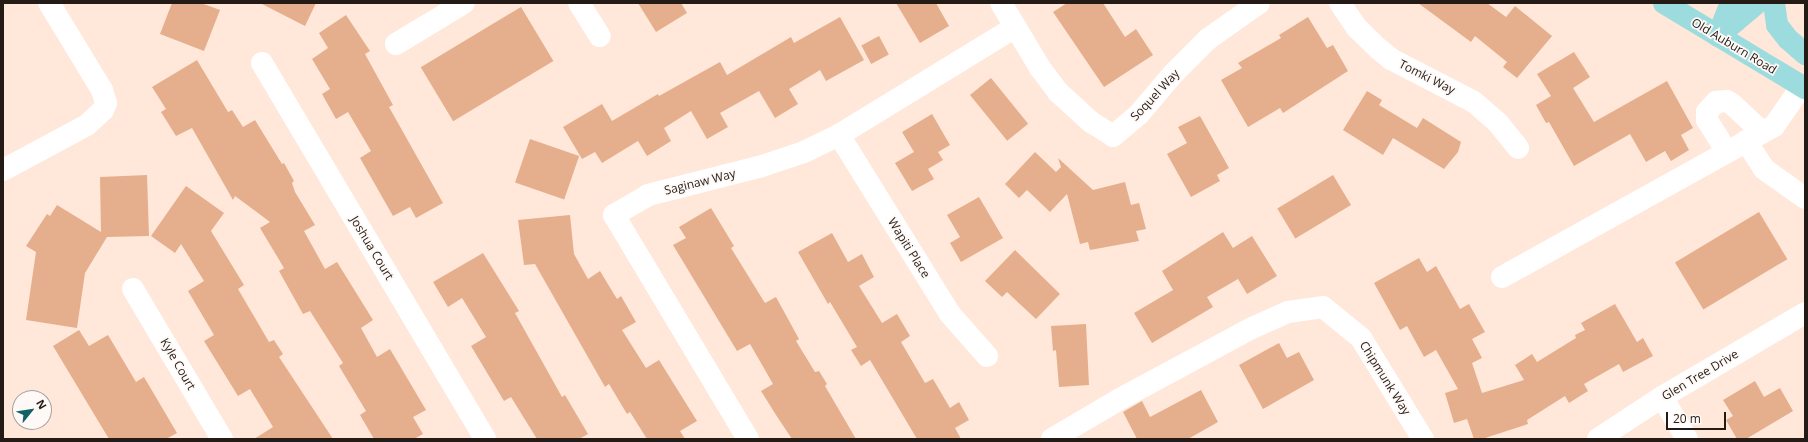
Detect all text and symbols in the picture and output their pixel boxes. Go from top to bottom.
street label: Old Auburn Road [1689,15,1779,77]
street label: Tomki Way [1396,57,1458,97]
street label: Soquel Way [1128,66,1182,124]
street label: Saginaw Way [663,166,737,198]
street label: Joshua Court [347,213,397,283]
street label: Wapiti Place [885,215,933,281]
street label: Kyle Court [157,335,199,393]
street label: Chipmunk Way [1357,338,1413,418]
street label: Glen Tree Drive [1659,347,1741,403]
north arrow [12,390,52,430]
text: N [33,397,51,412]
scale bar [1668,404,1728,430]
text: 20 m [1673,410,1701,427]

